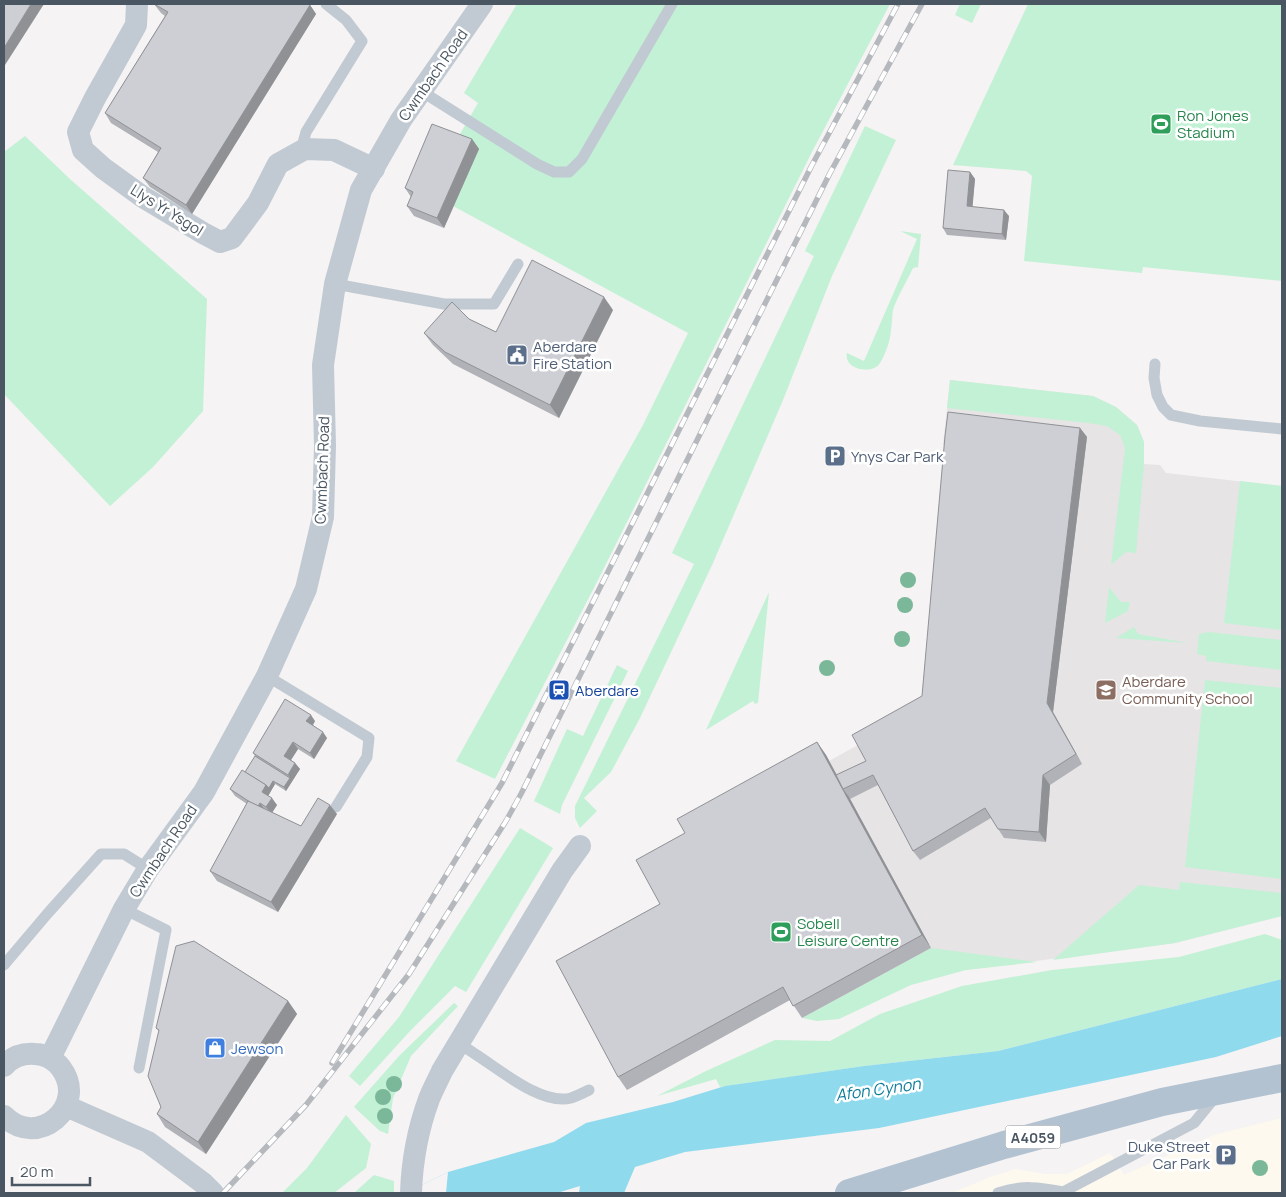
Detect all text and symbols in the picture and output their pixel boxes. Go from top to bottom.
street label: Cwmbach Road [393,25,473,125]
place label: Ron Jones Stadium [1177,105,1249,143]
sports icon: Ron Jones Stadium [1149,112,1173,136]
street label: Llys Yr Ysgol [127,179,207,241]
place label: Aberdare Fire Station [533,336,612,374]
public building icon: Aberdare Fire Station [505,343,529,367]
street label: Cwmbach Road [310,416,334,524]
parking icon: Ynys Car Park [823,444,847,468]
place label: Ynys Car Park [851,446,944,467]
place label: Aberdare Community School [1122,671,1253,709]
station icon: Aberdare [547,678,571,702]
school or university icon: Aberdare Community School [1094,678,1118,702]
place label: Aberdare [575,680,639,701]
street label: Cwmbach Road [124,800,202,902]
place label: Sobell Leisure Centre [797,913,899,951]
sports icon: Sobell Leisure Centre [769,920,793,944]
shop icon: Jewson [203,1036,227,1060]
place label: Jewson [231,1038,283,1059]
water label: Afon Cynon [834,1072,922,1106]
road number: A4059 [1006,1126,1060,1148]
place label: Duke Street Car Park [1128,1136,1211,1174]
parking icon: Duke Street Car Park [1214,1143,1238,1167]
scale bar [12,1154,90,1186]
text: 20 m [20,1161,53,1182]

